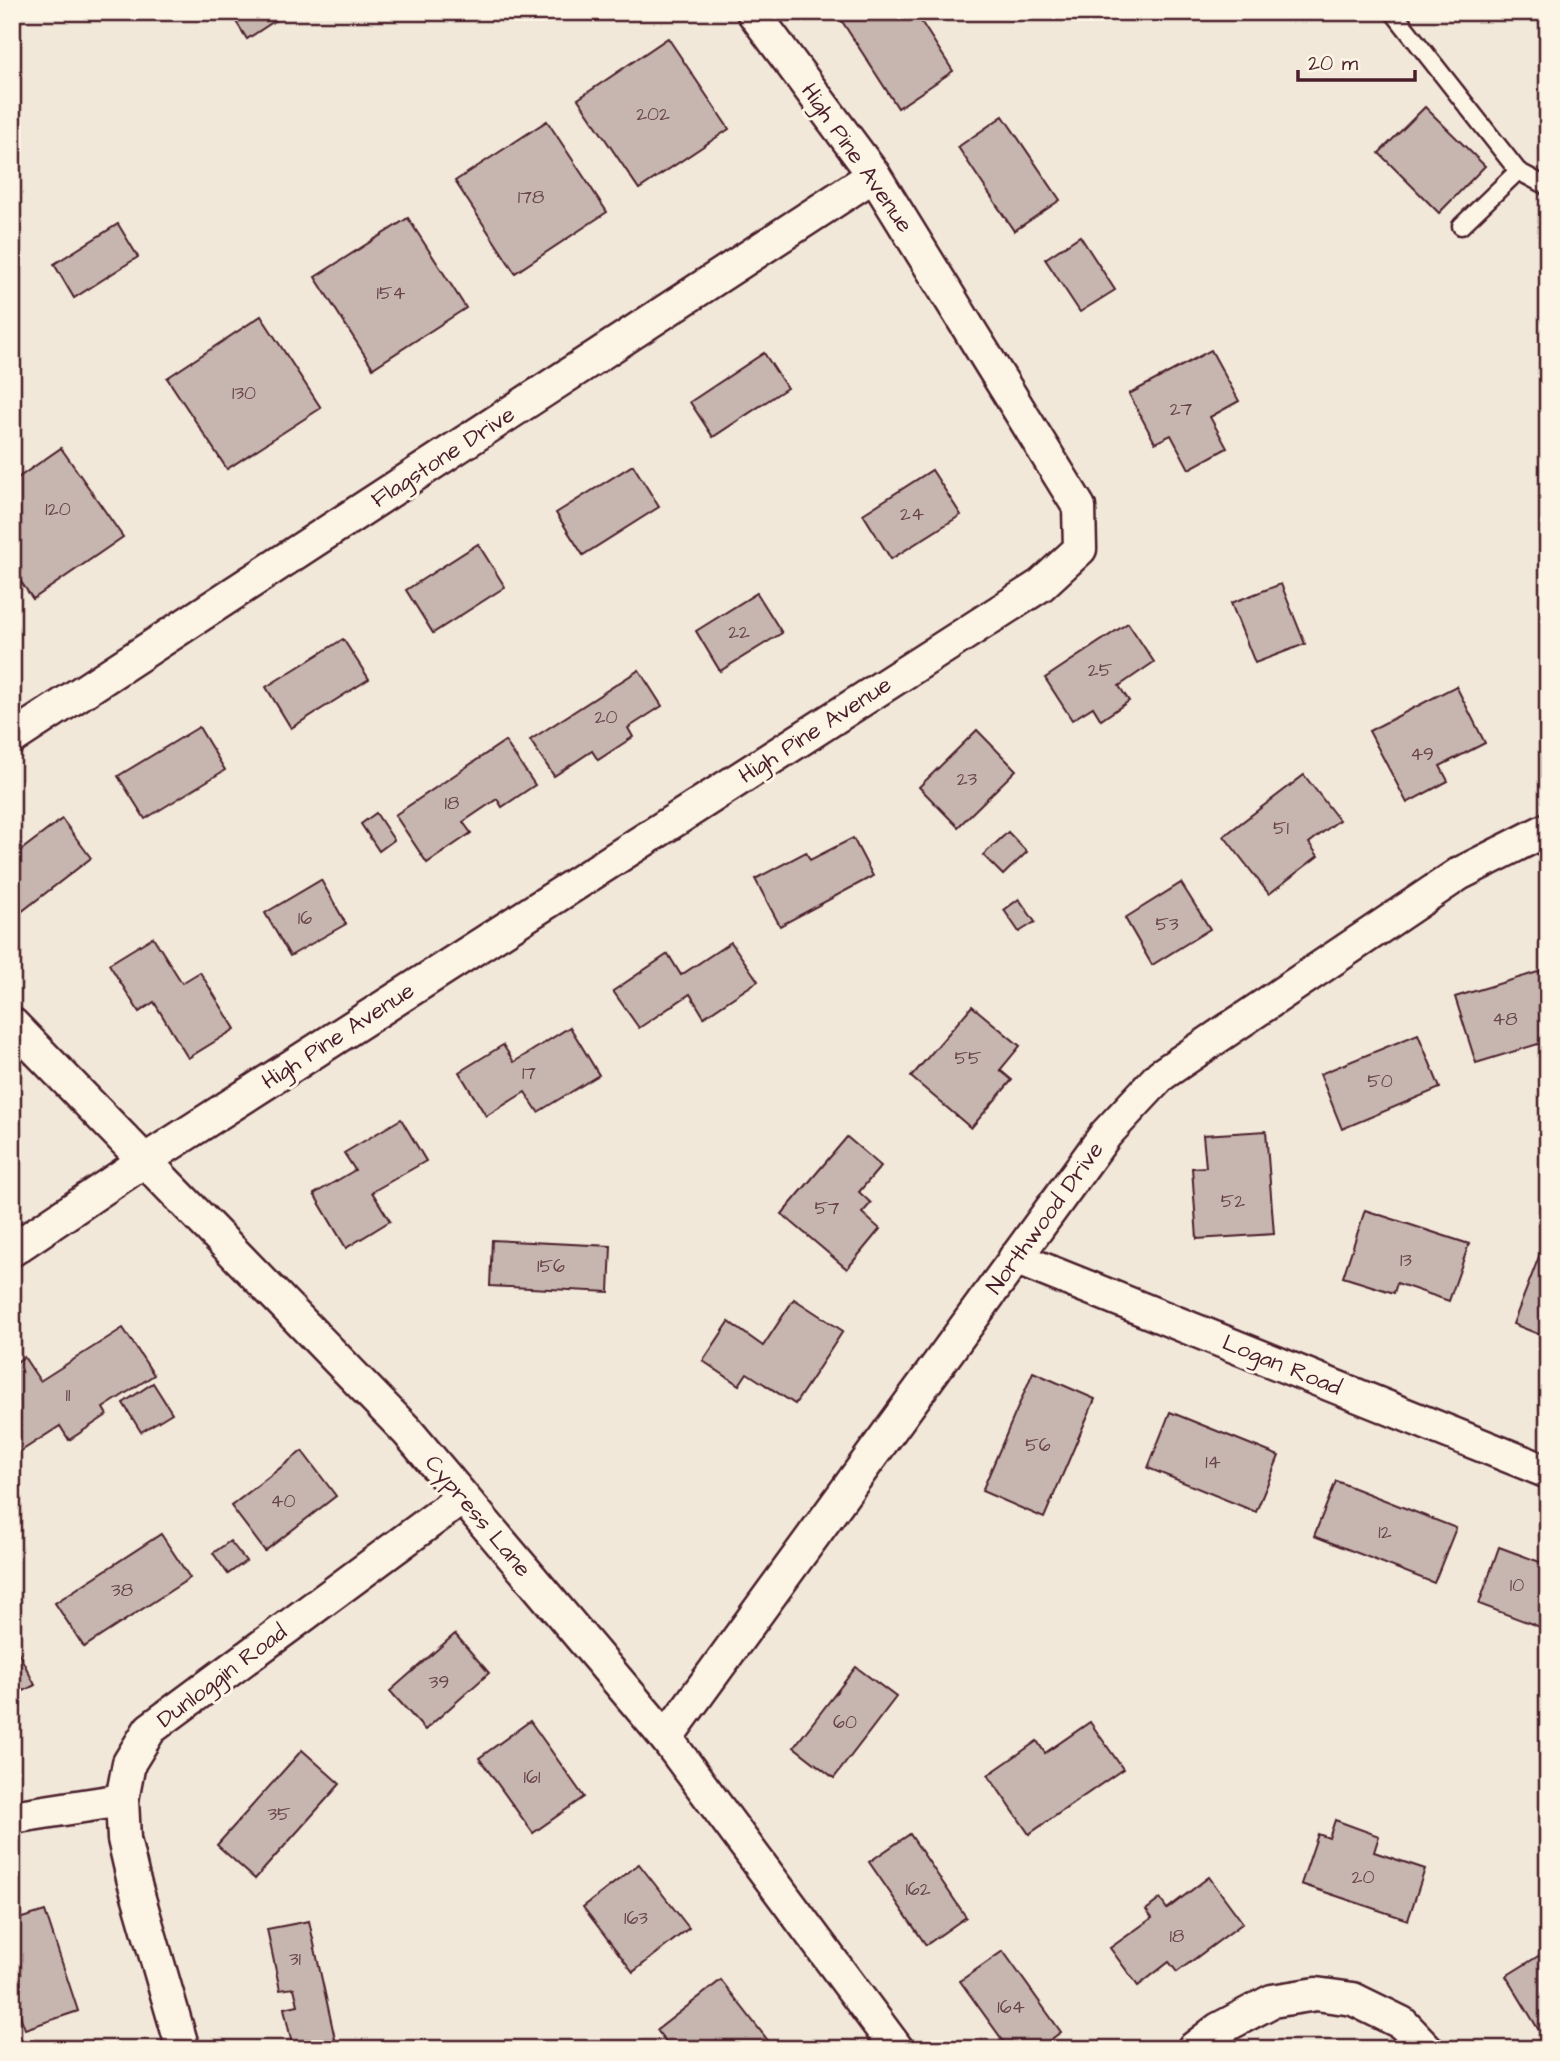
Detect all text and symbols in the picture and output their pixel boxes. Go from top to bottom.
scale bar [1298,38,1415,82]
text: 20 m [1308,49,1359,78]
street label: High Pine Avenue [793,77,921,240]
house number: 202 [636,101,670,128]
house number: 178 [518,184,544,211]
house number: 154 [377,280,405,307]
house number: 130 [232,380,256,407]
house number: 27 [1170,396,1193,423]
street label: Flagstone Drive [365,399,522,516]
house number: 120 [45,496,71,523]
house number: 24 [900,501,924,528]
house number: 22 [728,619,750,646]
house number: 25 [1088,657,1113,684]
street label: High Pine Avenue [733,669,898,792]
house number: 20 [595,704,617,731]
house number: 49 [1410,741,1434,768]
house number: 23 [957,766,978,793]
house number: 18 [445,790,459,817]
house number: 51 [1273,815,1290,842]
house number: 16 [298,905,312,932]
house number: 53 [1155,911,1179,938]
street label: High Pine Avenue [256,975,421,1098]
house number: 48 [1492,1006,1518,1033]
house number: 55 [955,1045,982,1072]
house number: 17 [522,1060,536,1087]
house number: 50 [1367,1068,1393,1095]
street label: Northwood Drive [979,1135,1111,1301]
house number: 52 [1221,1188,1245,1215]
house number: 57 [814,1195,840,1222]
house number: 13 [1400,1247,1412,1274]
house number: 156 [537,1253,565,1280]
street label: Logan Road [1217,1327,1347,1404]
house number: 11 [66,1382,71,1409]
house number: 56 [1025,1432,1051,1459]
street label: Cypress Lane [417,1448,539,1585]
house number: 14 [1205,1449,1221,1476]
house number: 40 [271,1488,295,1515]
house number: 12 [1378,1519,1392,1546]
house number: 10 [1510,1572,1524,1599]
house number: 38 [111,1577,133,1604]
street label: Dunloggin Road [150,1616,294,1736]
house number: 39 [429,1669,449,1696]
house number: 60 [833,1709,857,1736]
house number: 161 [524,1764,541,1791]
house number: 35 [267,1801,291,1828]
house number: 20 [1352,1864,1374,1891]
house number: 162 [905,1876,931,1903]
house number: 163 [624,1905,648,1932]
house number: 18 [1170,1923,1184,1950]
house number: 31 [289,1946,302,1973]
house number: 164 [997,1994,1025,2021]

